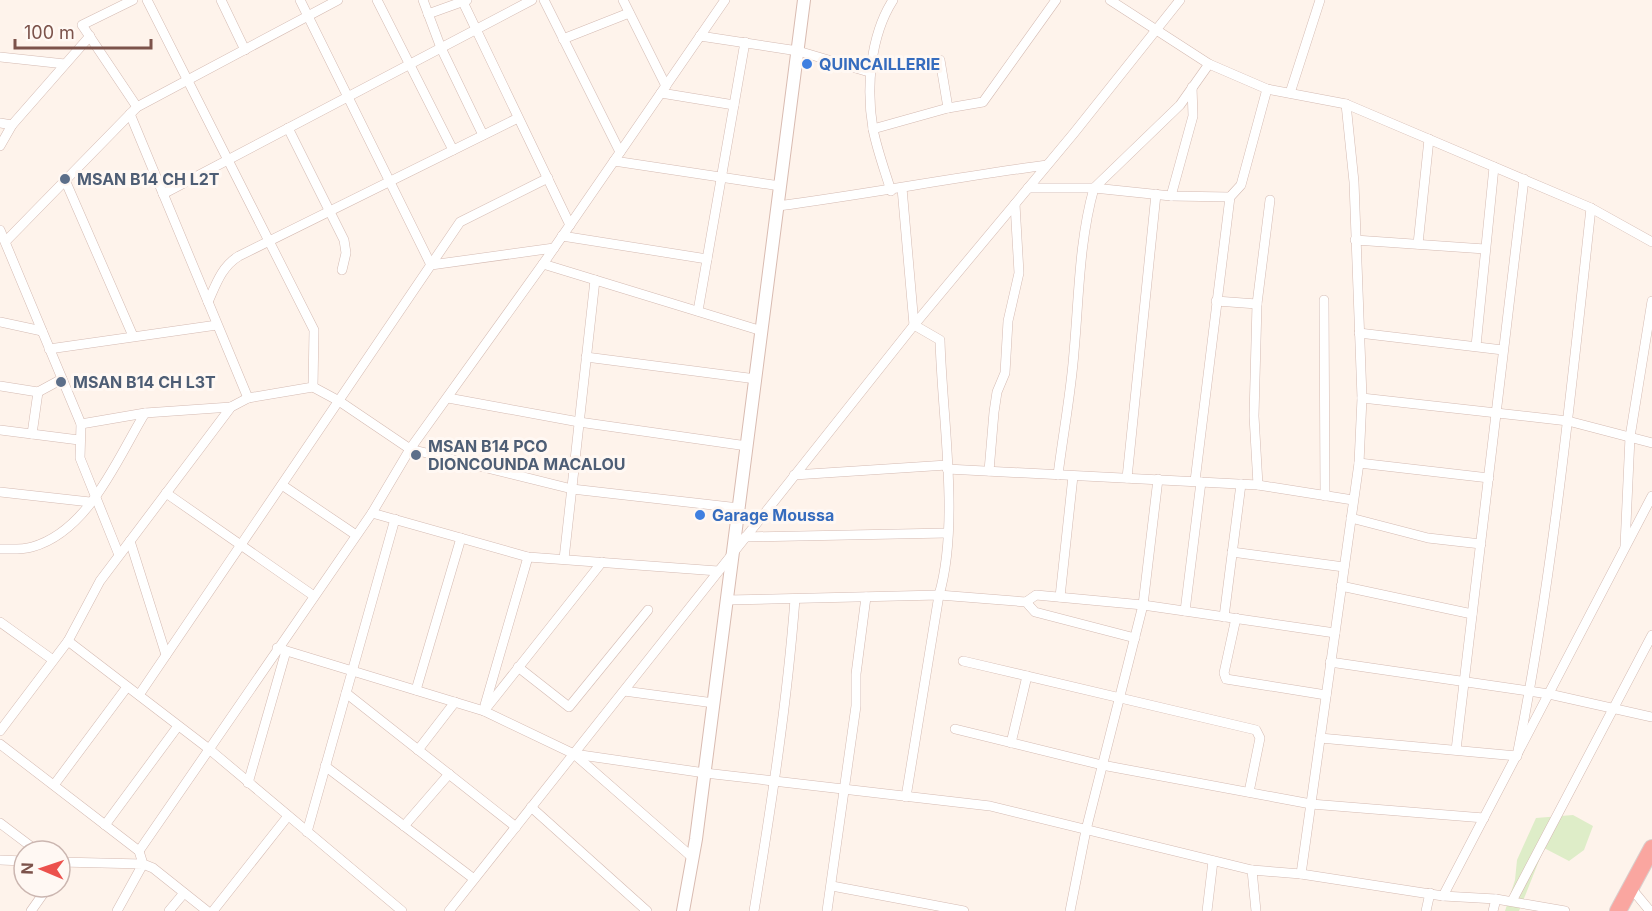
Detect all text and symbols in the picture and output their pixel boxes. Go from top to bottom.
scale bar [15,12,152,50]
text: 100 m [24,22,75,43]
place label: QUINCAILLERIE [819,54,940,74]
marker: QUINCAILLERIE [800,57,814,71]
place label: MSAN B14 CH L2T [77,169,220,189]
marker: MSAN B14 CH L2T [58,172,72,186]
place label: MSAN B14 CH L3T [73,372,216,392]
marker: MSAN B14 CH L3T [54,375,68,389]
place label: MSAN B14 PCO DIONCOUNDA MACALOU [428,436,625,474]
marker: MSAN B14 PCO DIONCOUNDA MACALOU [409,448,423,462]
place label: Garage Moussa [712,505,834,525]
marker: Garage Moussa [693,508,707,522]
north arrow [12,839,72,899]
text: N [17,862,37,875]

